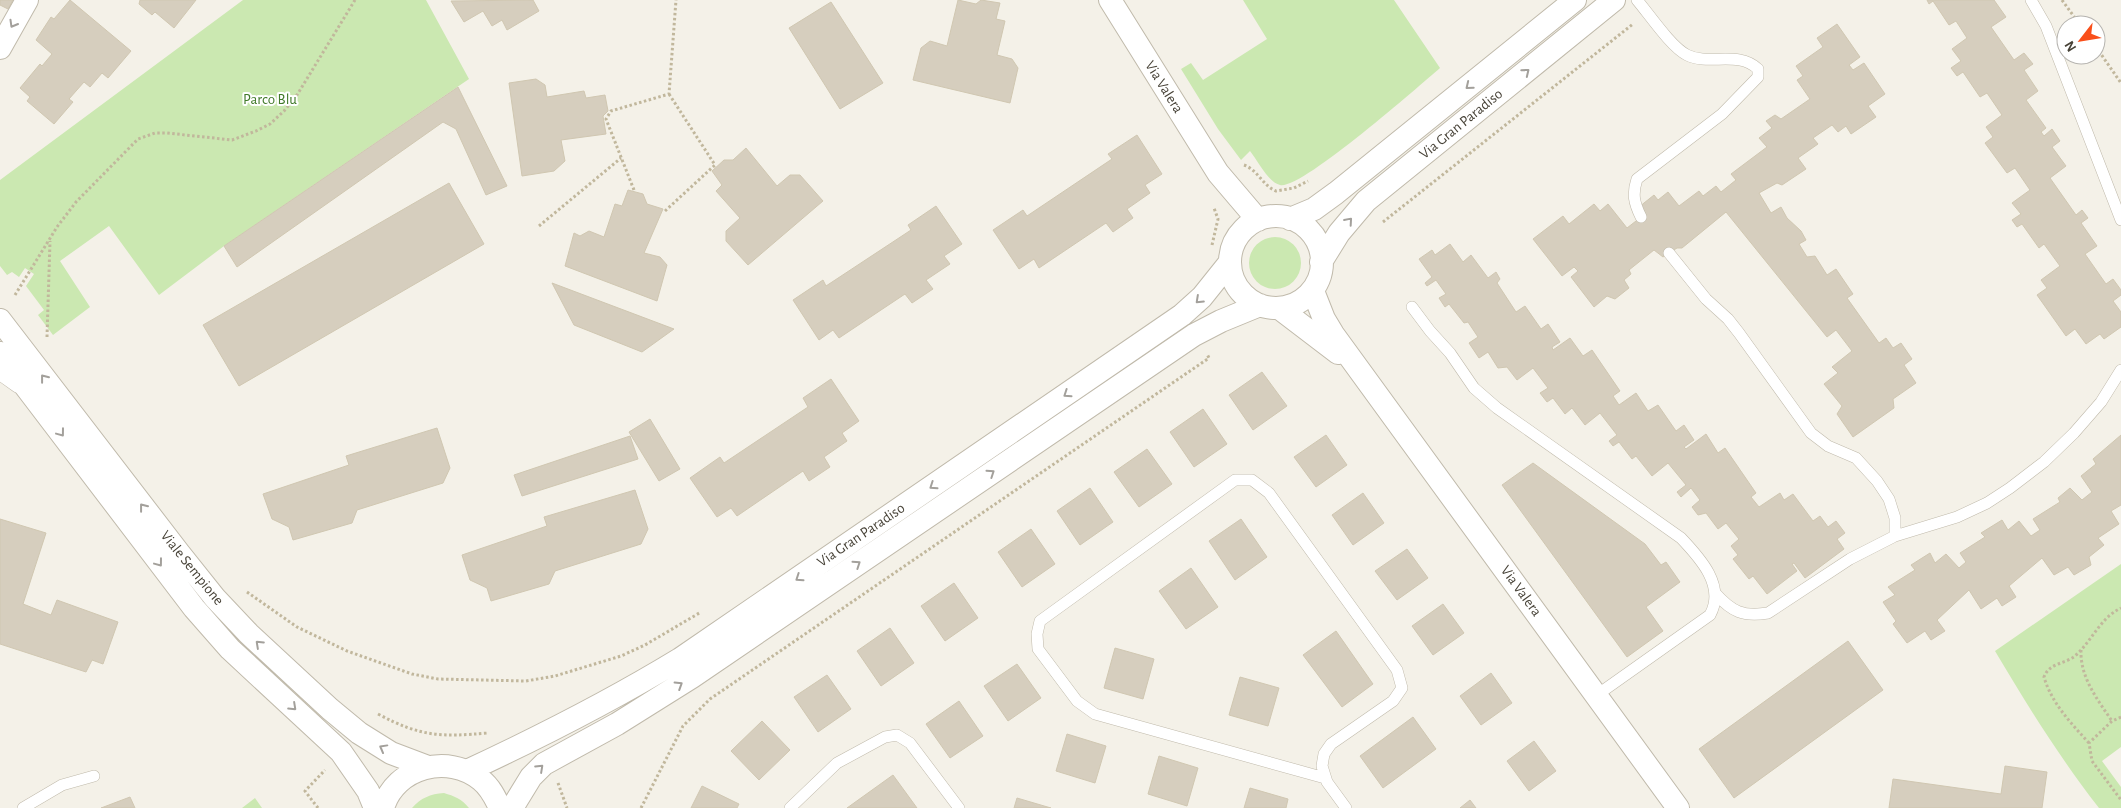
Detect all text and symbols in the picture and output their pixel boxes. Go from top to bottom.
north arrow [2056,15,2106,65]
one-way arrow [10,19,20,28]
text: N [2062,38,2079,54]
street label: Via Valera [1142,58,1186,116]
one-way arrow [1520,69,1529,77]
one-way arrow [1466,80,1475,88]
street label: Via Gran Paradiso [1417,86,1505,162]
park label: Parco Blu [243,92,297,107]
one-way arrow [1343,218,1352,227]
one-way arrow [1196,294,1205,303]
one-way arrow [42,375,50,384]
one-way arrow [1063,388,1073,397]
one-way arrow [55,427,64,437]
one-way arrow [985,470,995,479]
one-way arrow [929,480,939,489]
street label: Via Gran Paradiso [815,500,907,570]
one-way arrow [140,503,149,512]
street label: Viale Sempione [158,528,226,608]
one-way arrow [153,557,162,567]
one-way arrow [851,561,860,570]
street label: Via Valera [1498,563,1544,619]
one-way arrow [795,572,804,581]
one-way arrow [256,641,265,650]
one-way arrow [674,682,683,692]
one-way arrow [288,701,297,710]
one-way arrow [380,745,389,755]
one-way arrow [534,765,543,774]

